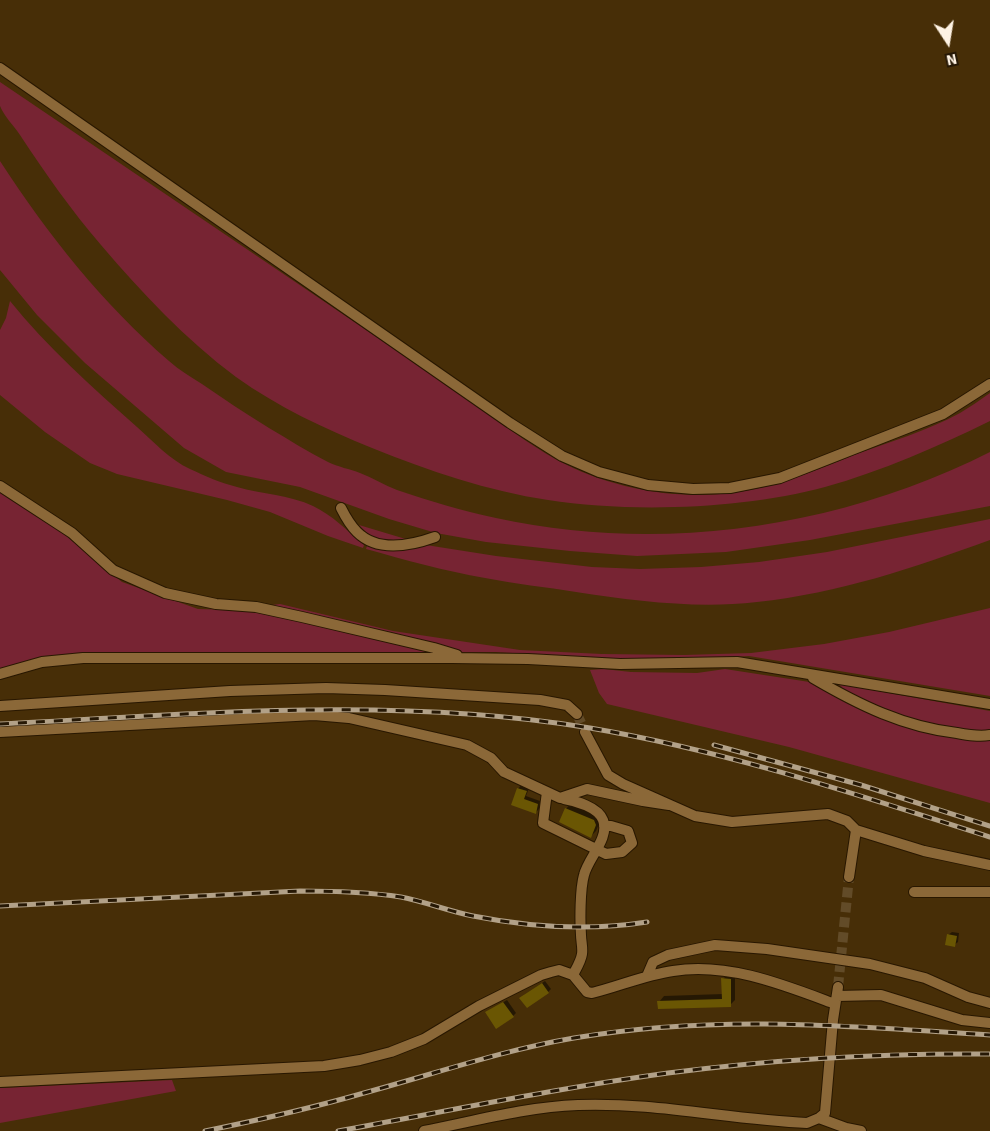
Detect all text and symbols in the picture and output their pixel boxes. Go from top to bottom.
north arrow [918,12,978,72]
text: N [944,48,959,71]

